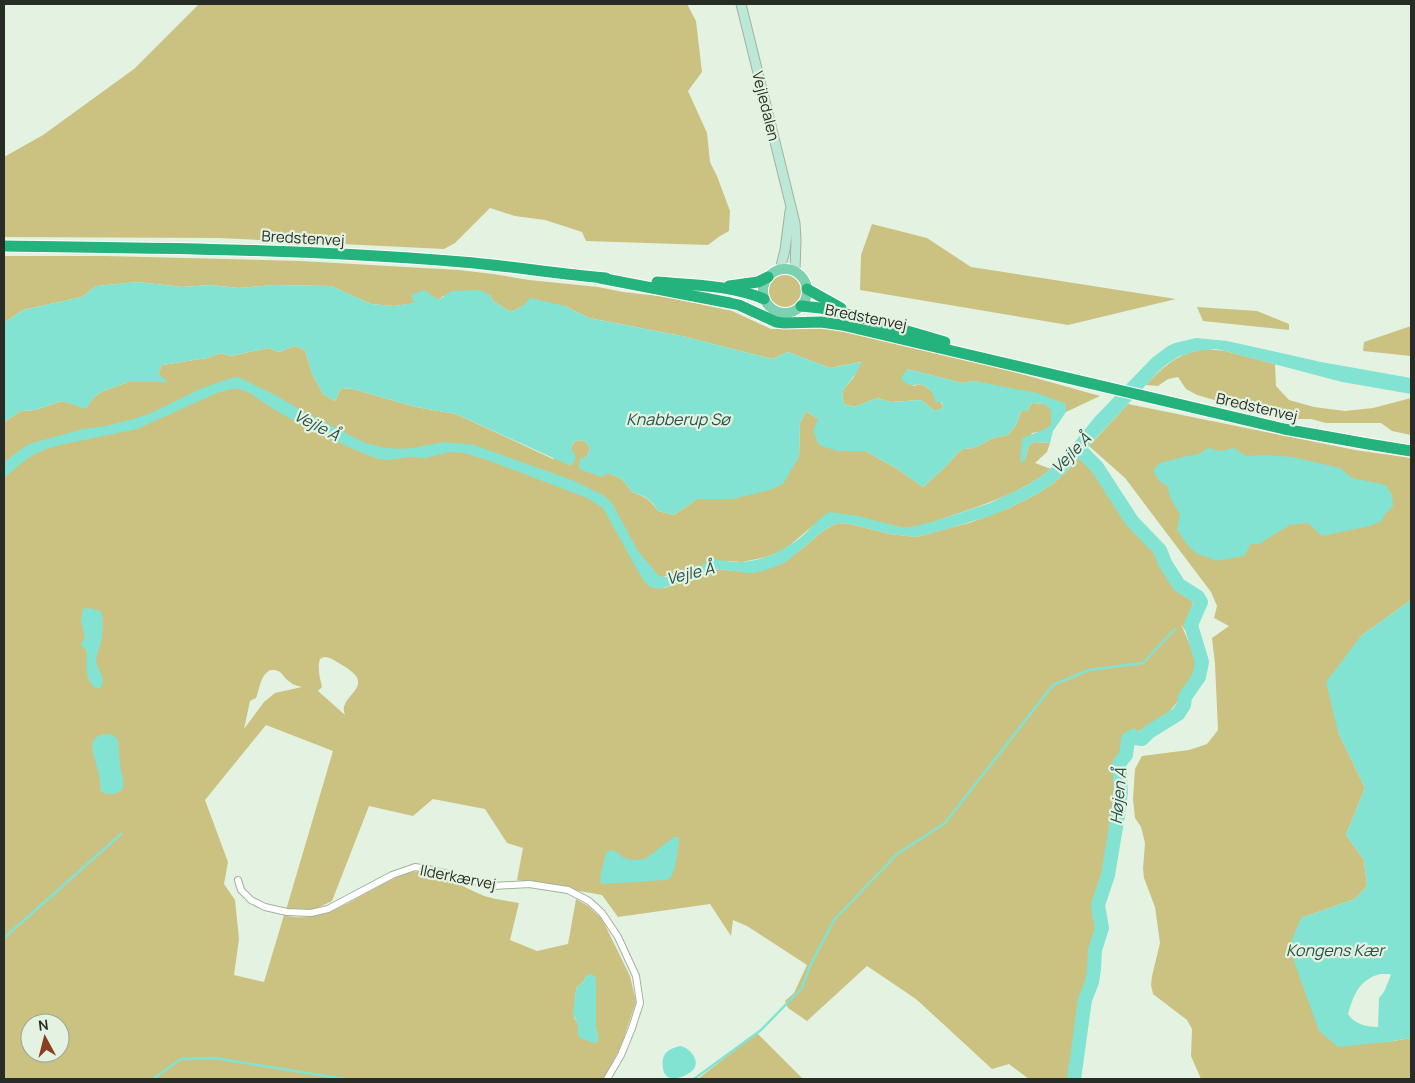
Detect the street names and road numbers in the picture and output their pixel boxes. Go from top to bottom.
street label: Vejledalen [747,69,785,143]
street label: Bredstenvej [261,225,345,251]
street label: Bredstenvej [823,299,909,335]
street label: Bredstenvej [1214,387,1300,427]
street label: Ilderkærvej [418,859,498,895]

